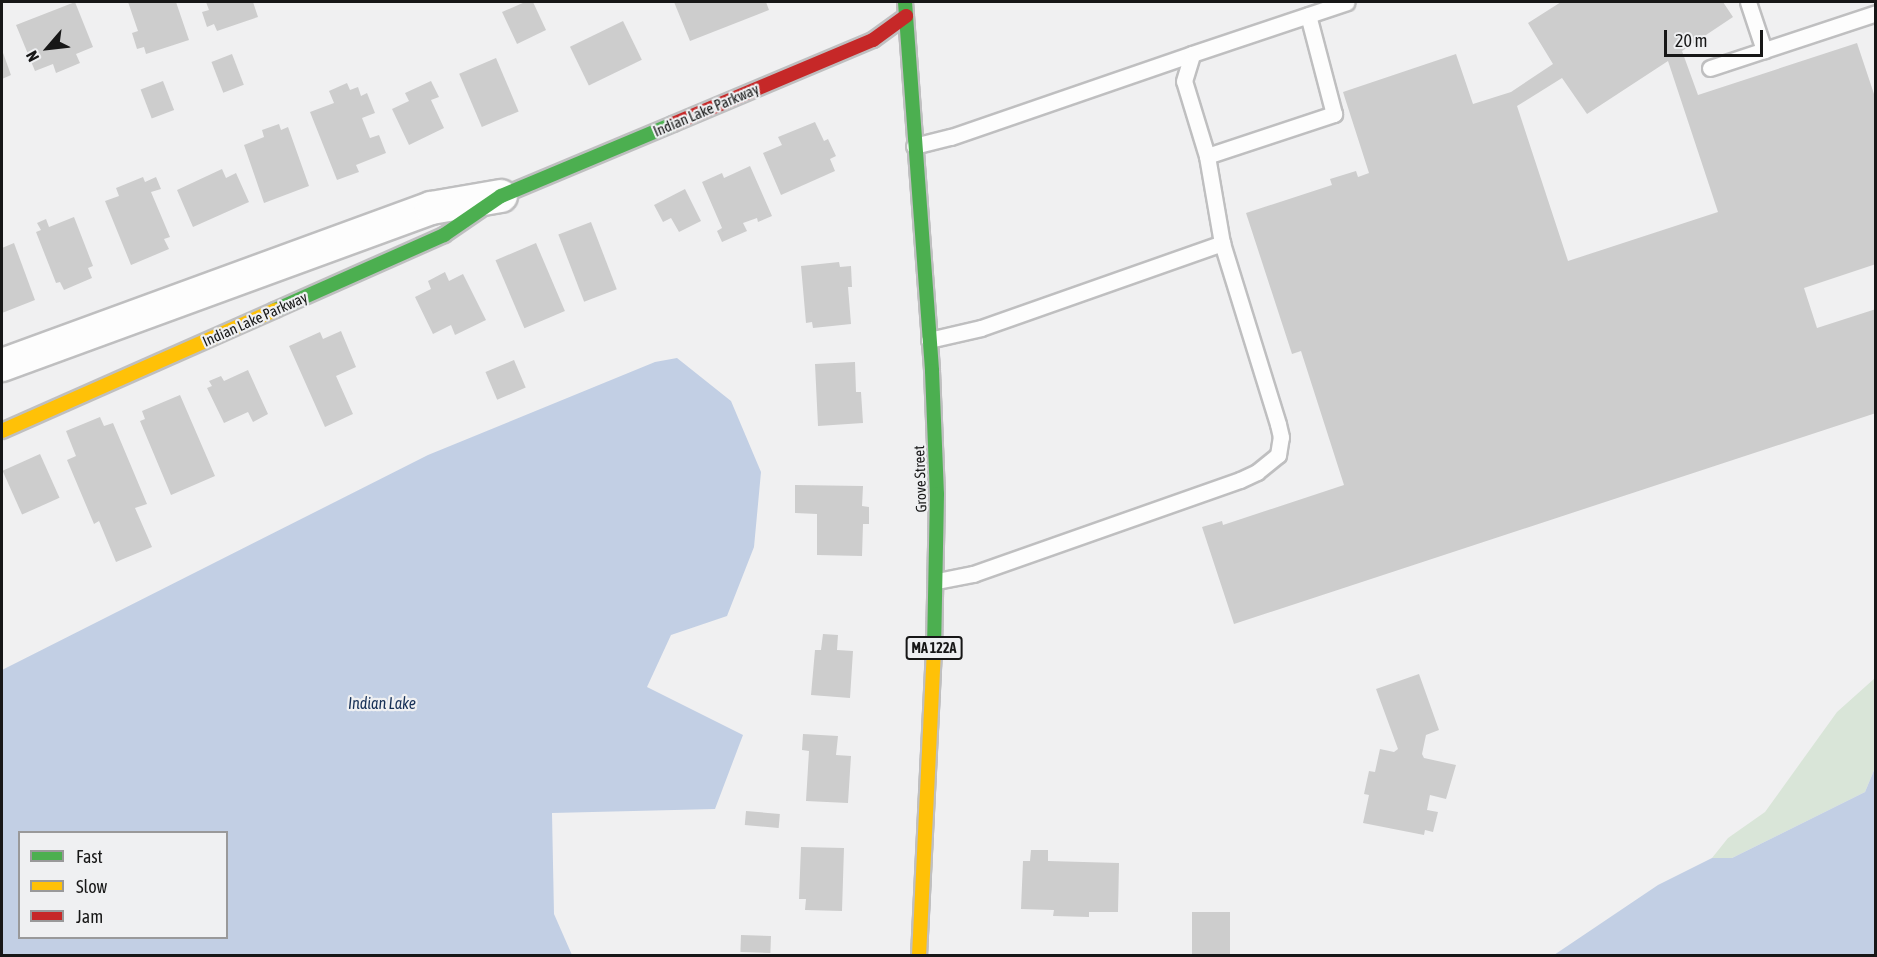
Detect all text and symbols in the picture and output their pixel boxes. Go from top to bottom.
north arrow [18,18,78,78]
scale bar [1667,18,1766,56]
text: 20 m [1675,30,1707,51]
text: N [22,48,42,65]
street label: Indian Lake Parkway [651,80,761,140]
street label: Indian Lake Parkway [200,288,310,350]
street label: Grove Street [910,445,930,513]
road number: MA 122A [906,637,962,659]
water label: Indian Lake [348,693,416,713]
legend [18,831,228,939]
text: Fast [76,846,103,867]
text: Slow [76,876,107,897]
text: Jam [76,906,103,927]

